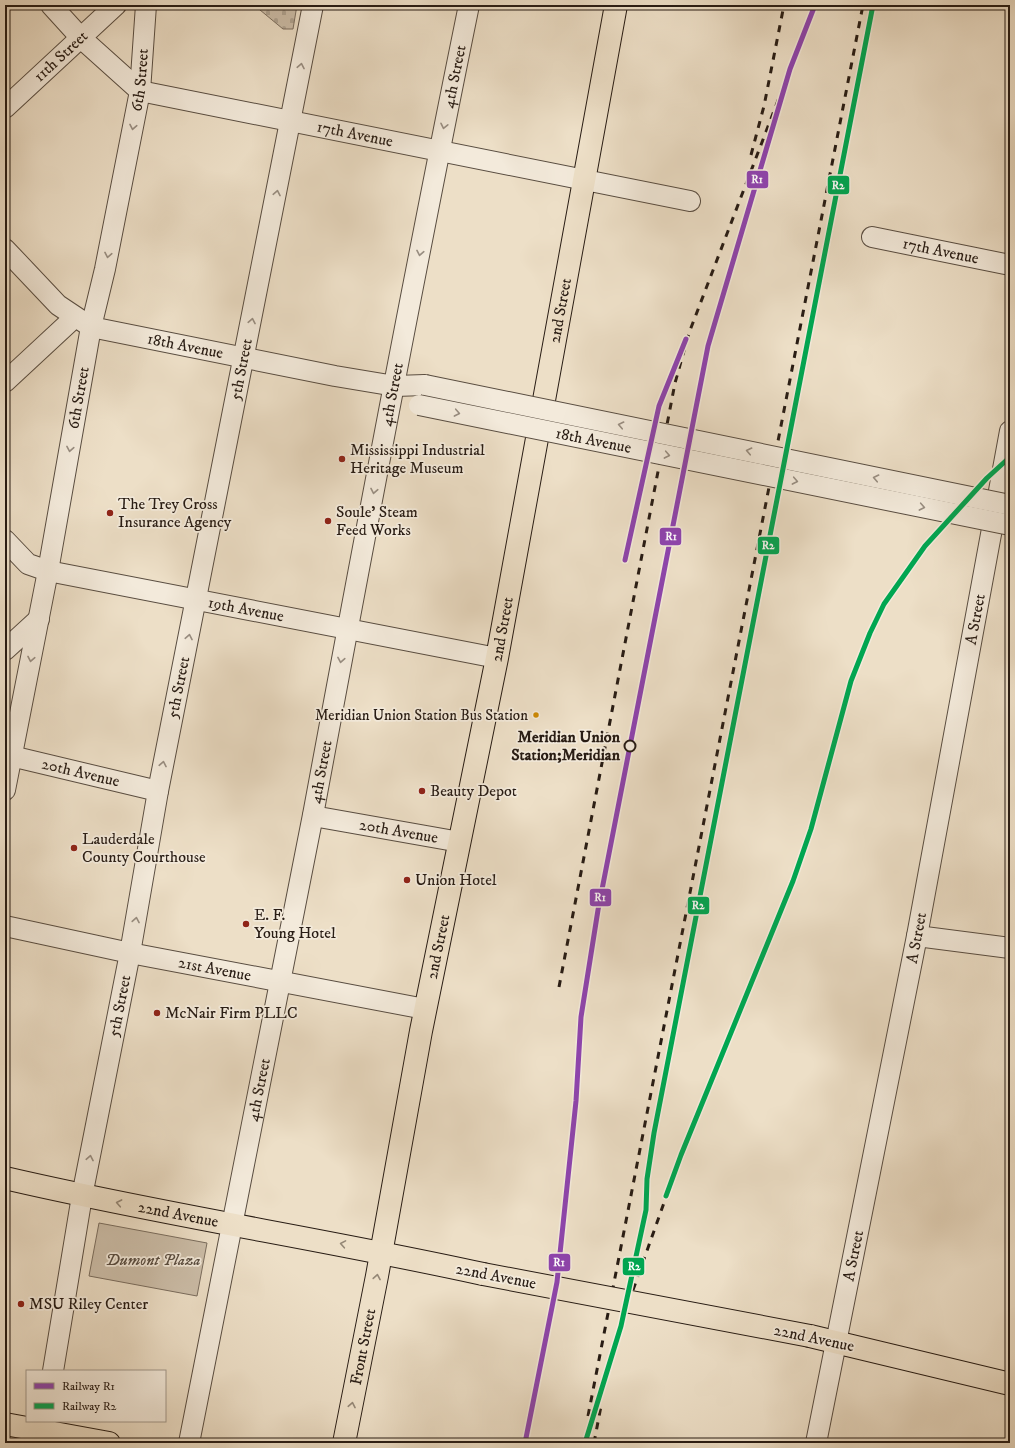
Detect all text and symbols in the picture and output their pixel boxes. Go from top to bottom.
street label: 11th Street [30,26,92,86]
street label: 4th Street [438,43,471,110]
street label: 6th Street [126,48,153,113]
one-way arrow [297,63,305,69]
street label: 17th Avenue [315,117,395,151]
one-way arrow [441,122,449,129]
one-way arrow [129,124,138,130]
line badge: R1 [746,170,769,189]
text: R1 [751,173,763,187]
line badge: R2 [827,175,850,195]
text: R2 [832,179,845,193]
one-way arrow [272,190,280,197]
street label: 17th Avenue [901,233,981,268]
one-way arrow [416,250,425,256]
one-way arrow [104,252,113,258]
street label: 2nd Street [545,277,576,345]
one-way arrow [247,318,255,324]
street label: 18th Avenue [146,329,225,363]
street label: 5th Street [225,337,257,402]
street label: 4th Street [376,361,408,428]
street label: 6th Street [63,365,94,431]
one-way arrow [454,408,460,417]
one-way arrow [618,422,624,430]
street label: 18th Avenue [554,423,634,458]
place label: Mississippi Industrial Heritage Museum [350,440,485,478]
one-way arrow [66,445,74,452]
one-way arrow [745,448,752,456]
one-way arrow [664,451,670,459]
marker: Mississippi Industrial Heritage Museum [337,454,347,464]
one-way arrow [873,474,879,482]
one-way arrow [791,477,798,485]
one-way arrow [370,488,379,494]
place label: The Trey Cross Insurance Agency [118,494,232,532]
place label: Soule’ Steam Feed Works [336,502,418,540]
one-way arrow [919,502,925,511]
marker: The Trey Cross Insurance Agency [105,508,115,518]
marker: Soule’ Steam Feed Works [323,516,333,526]
line badge: R1 [659,527,682,546]
text: R1 [665,530,677,544]
line badge: R2 [757,536,780,555]
text: R2 [762,539,775,553]
street label: 19th Avenue [206,592,286,627]
street label: A Street [961,592,990,646]
street label: 2nd Street [487,595,518,663]
one-way arrow [184,634,192,640]
street label: 5th Street [163,655,194,720]
one-way arrow [27,656,35,662]
one-way arrow [337,656,346,663]
place label: Meridian Union Station Bus Station [315,706,528,725]
marker: Meridian Union Station Bus Station [531,710,541,720]
place label: Meridian Union Station;Meridian [511,727,621,765]
street label: 4th Street [305,739,337,805]
marker: Meridian Union Station;Meridian [623,739,637,753]
street label: 20th Avenue [40,754,122,792]
one-way arrow [158,761,167,768]
place label: Beauty Depot [430,781,517,801]
marker: Beauty Depot [417,786,427,796]
street label: 20th Avenue [358,814,440,848]
place label: Lauderdale County Courthouse [82,829,206,867]
marker: Lauderdale County Courthouse [69,843,79,853]
place label: Union Hotel [415,870,497,890]
marker: Union Hotel [402,875,412,885]
line badge: R1 [589,888,612,907]
text: R1 [594,891,606,905]
line badge: R2 [687,896,710,915]
text: R2 [692,899,705,913]
place label: E. F. Young Hotel [254,905,336,943]
street label: A Street [902,911,931,965]
street label: 2nd Street [422,913,454,981]
one-way arrow [131,917,139,923]
marker: E. F. Young Hotel [241,919,251,929]
street label: 21st Avenue [176,952,253,986]
street label: 5th Street [104,973,135,1039]
place label: McNair Firm PLLC [165,1003,298,1023]
marker: McNair Firm PLLC [152,1008,162,1018]
street label: 4th Street [243,1056,275,1123]
one-way arrow [85,1154,93,1161]
street label: 22nd Avenue [136,1197,221,1232]
one-way arrow [116,1199,122,1208]
street label: A Street [838,1228,868,1283]
one-way arrow [340,1240,346,1249]
park label: Dumont Plaza [105,1250,201,1270]
line badge: R1 [548,1253,571,1272]
text: R1 [553,1256,565,1270]
line badge: R2 [622,1257,645,1276]
street label: 22nd Avenue [454,1258,538,1294]
text: R2 [628,1260,641,1274]
one-way arrow [372,1274,381,1280]
place label: MSU Riley Center [29,1294,148,1314]
marker: MSU Riley Center [16,1299,26,1309]
street label: Front Street [346,1307,380,1387]
street label: 22nd Avenue [772,1320,856,1356]
legend [26,1370,166,1422]
text: Railway R1 [62,1379,115,1394]
text: Railway R2 [62,1399,117,1414]
one-way arrow [347,1402,356,1408]

